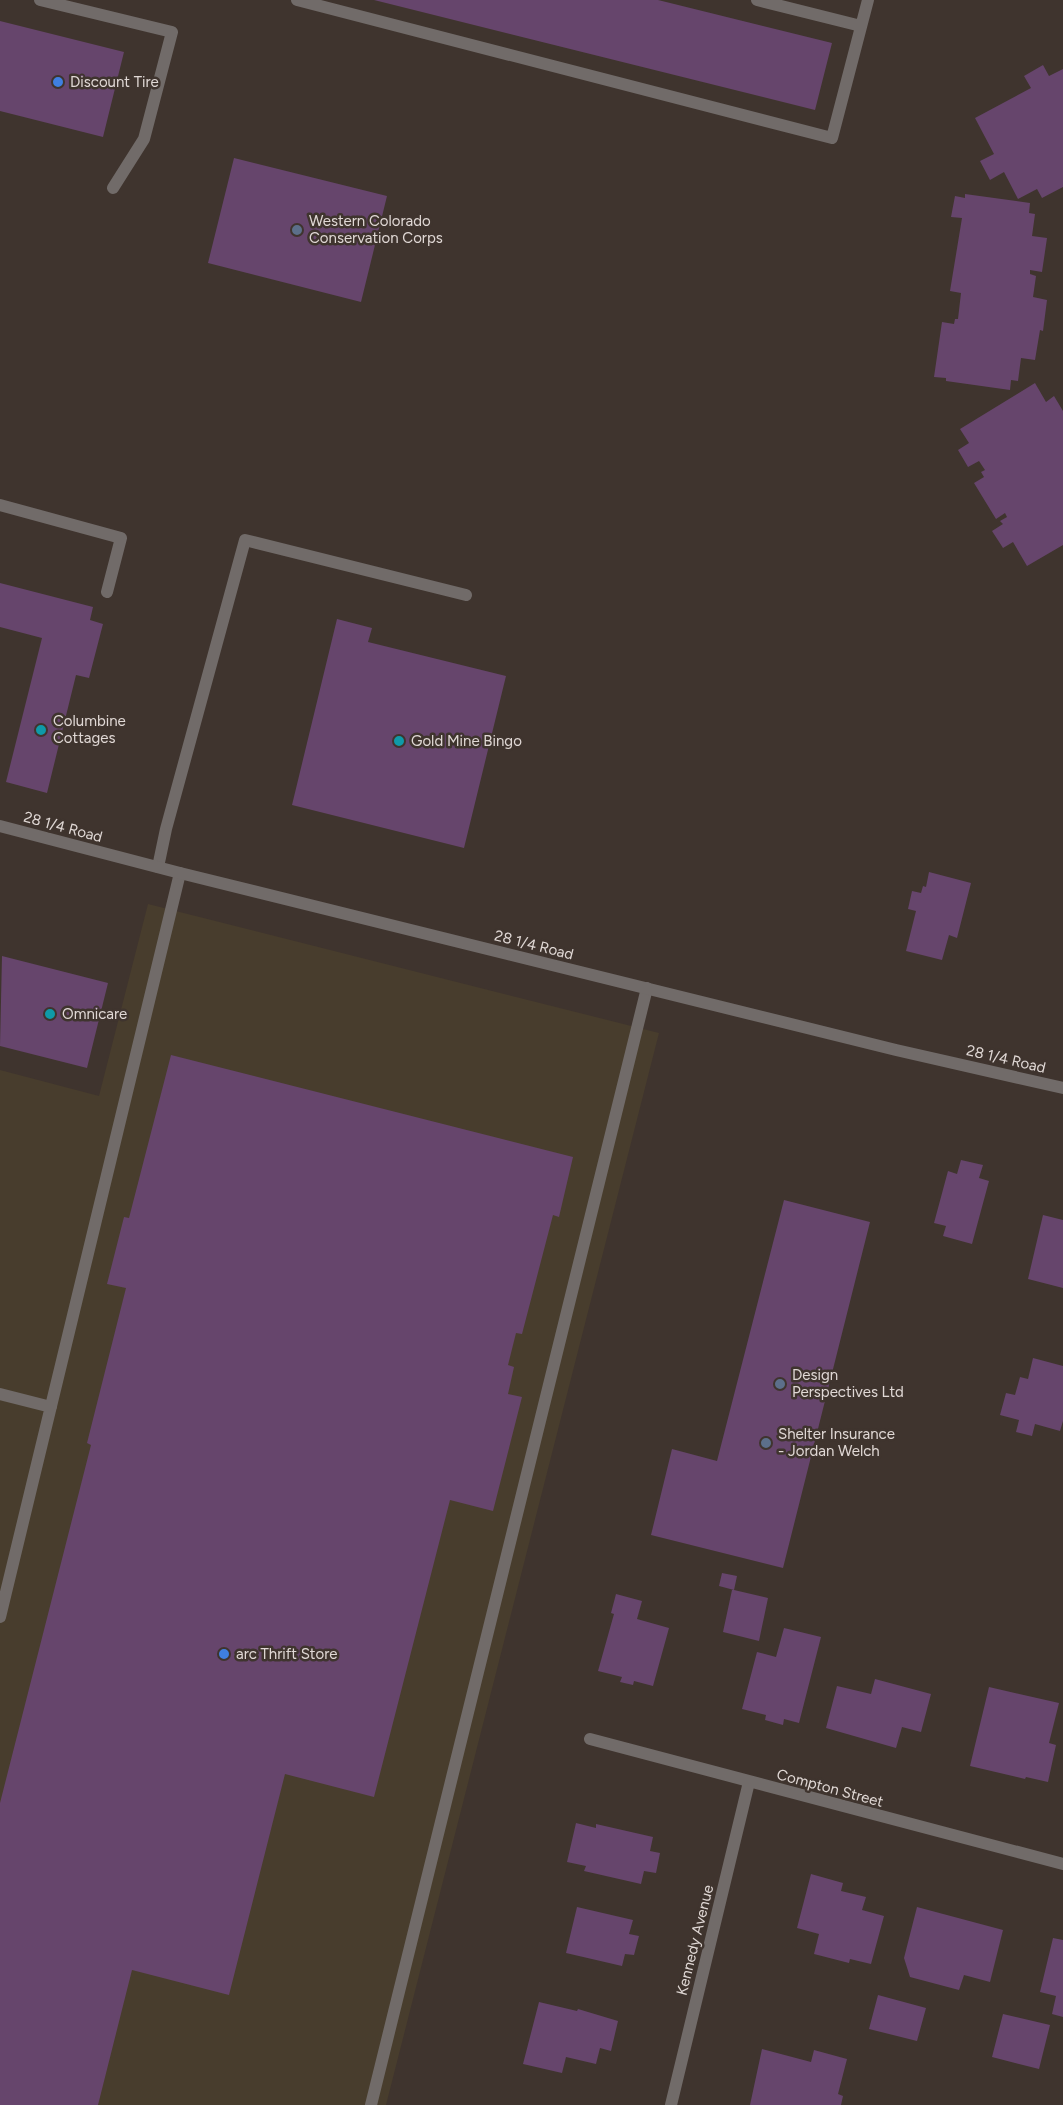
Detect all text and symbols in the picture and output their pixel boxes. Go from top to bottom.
place label: Discount Tire [70,73,159,91]
marker: Discount Tire [51,75,65,89]
place label: Western Colorado Conservation Corps [309,212,443,247]
marker: Western Colorado Conservation Corps [290,223,304,237]
place label: Columbine Cottages [53,712,126,747]
marker: Columbine Cottages [34,723,48,737]
place label: Gold Mine Bingo [411,732,522,750]
marker: Gold Mine Bingo [392,734,406,748]
street label: 28 1/4 Road [22,808,104,846]
street label: 28 1/4 Road [493,926,575,964]
place label: Omnicare [62,1005,127,1023]
marker: Omnicare [43,1007,57,1021]
street label: 28 1/4 Road [965,1041,1047,1077]
place label: Design Perspectives Ltd [792,1366,904,1401]
marker: Design Perspectives Ltd [773,1377,787,1391]
place label: Shelter Insurance - Jordan Welch [778,1425,895,1460]
marker: Shelter Insurance - Jordan Welch [759,1436,773,1450]
place label: arc Thrift Store [236,1645,337,1663]
marker: arc Thrift Store [217,1647,231,1661]
street label: Compton Street [775,1765,886,1811]
street label: Kennedy Avenue [673,1883,717,1997]

